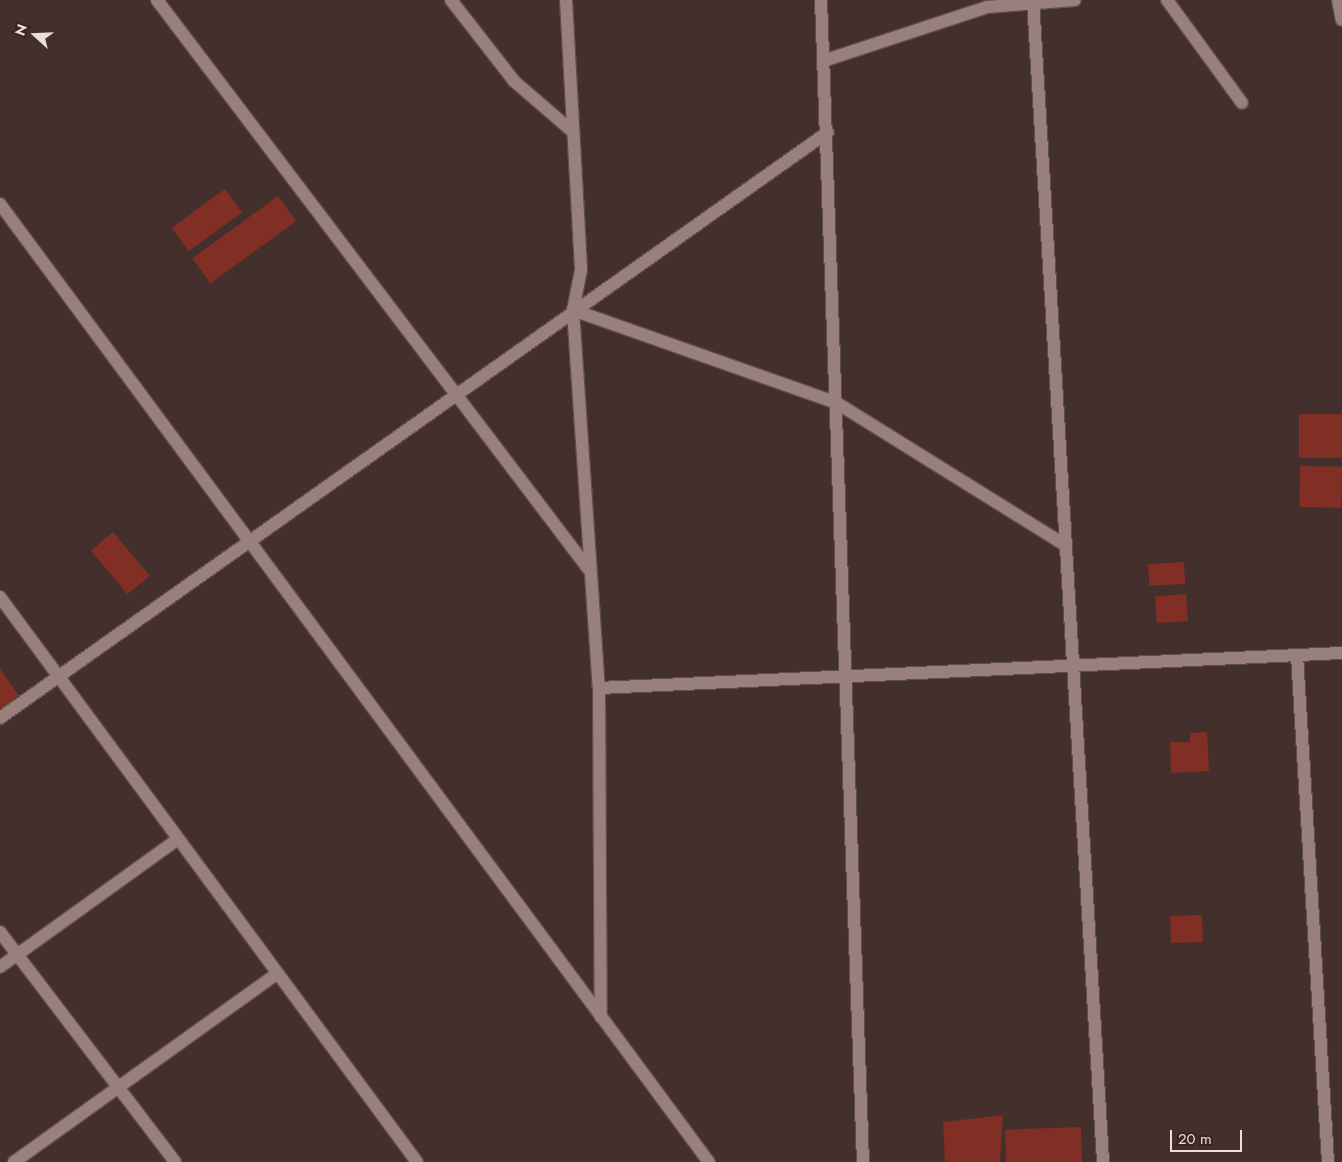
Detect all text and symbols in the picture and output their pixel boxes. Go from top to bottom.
north arrow [10,10,60,60]
text: N [10,21,32,39]
scale bar [1172,1120,1244,1152]
text: 20 m [1178,1128,1212,1150]

